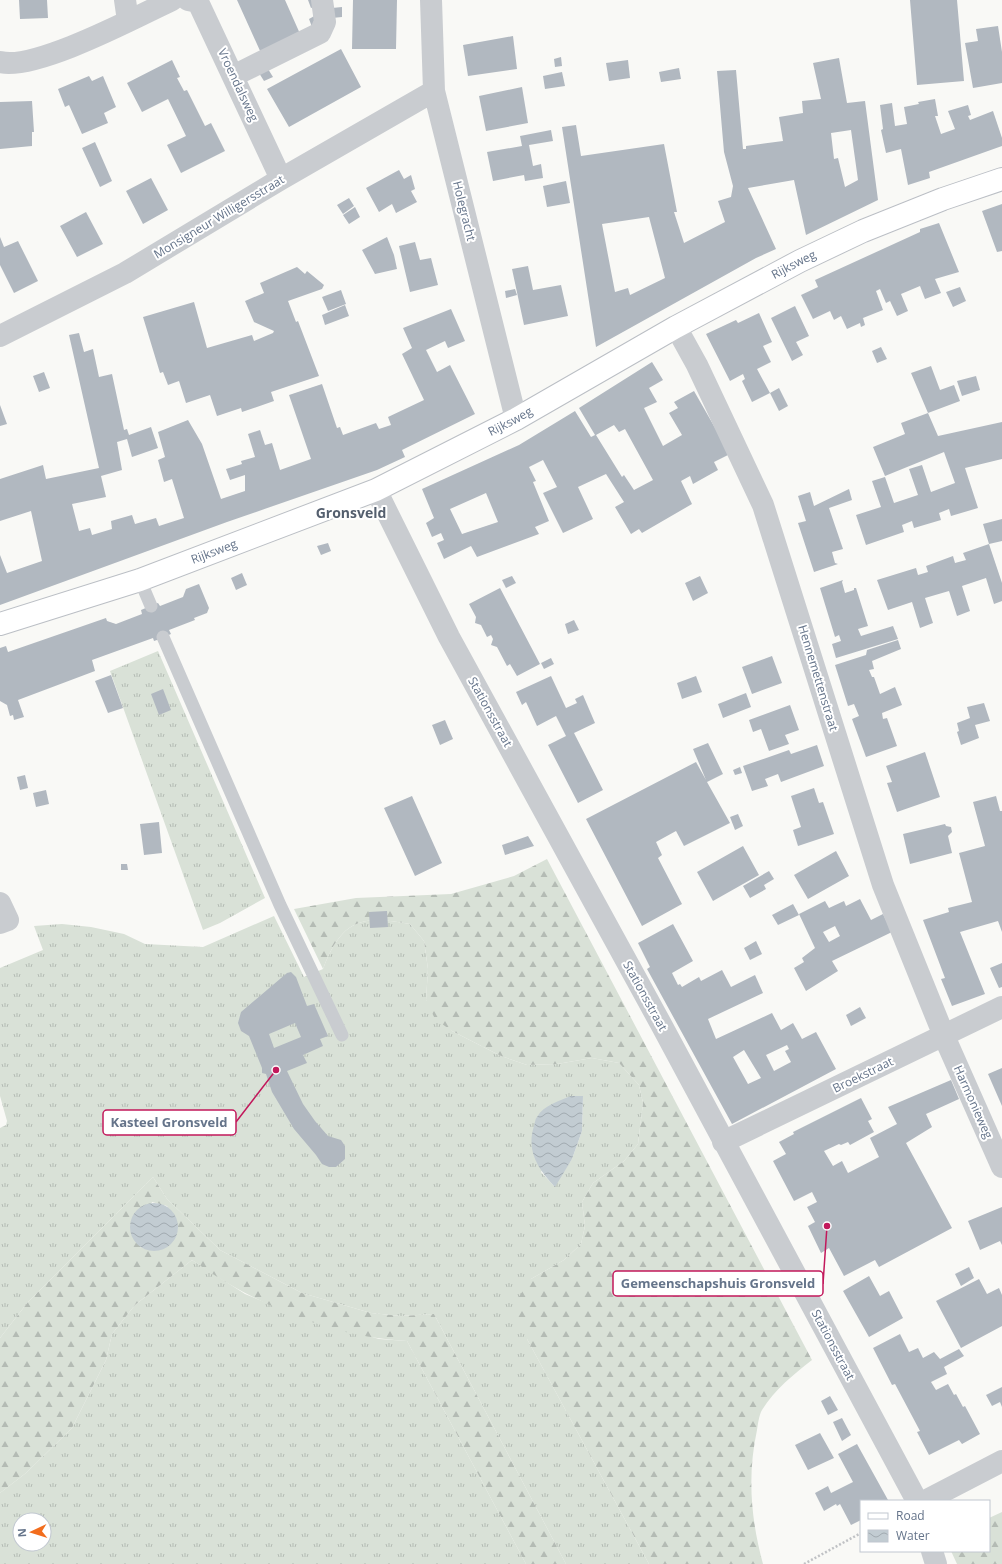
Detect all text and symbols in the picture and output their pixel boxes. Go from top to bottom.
street label: Vroendalsweg [214,46,263,124]
street label: Monsigneur Willigersstraat [150,171,287,262]
street label: Holegracht [449,179,480,243]
street label: Rijksweg [768,245,819,283]
street label: Rijksweg [485,402,536,440]
district label: Gronsveld [316,503,386,522]
street label: Rijksweg [188,535,240,568]
street label: Hennemettenstraat [794,623,843,733]
street label: Stationsstraat [464,674,517,750]
street label: Stationsstraat [619,958,672,1034]
street label: Broekstraat [830,1053,896,1097]
street label: Harmonieweg [950,1063,997,1142]
callout: Kasteel Gronsveld [103,1110,236,1135]
text: Kasteel Gronsveld [111,1113,227,1131]
callout: Gemeenschapshuis Gronsveld [613,1271,823,1296]
text: Gemeenschapshuis Gronsveld [621,1274,815,1292]
street label: Stationsstraat [808,1306,859,1383]
legend [860,1500,990,1552]
text: Road [896,1507,925,1524]
north arrow [12,1512,52,1552]
text: Water [896,1527,930,1544]
text: N [14,1528,29,1538]

